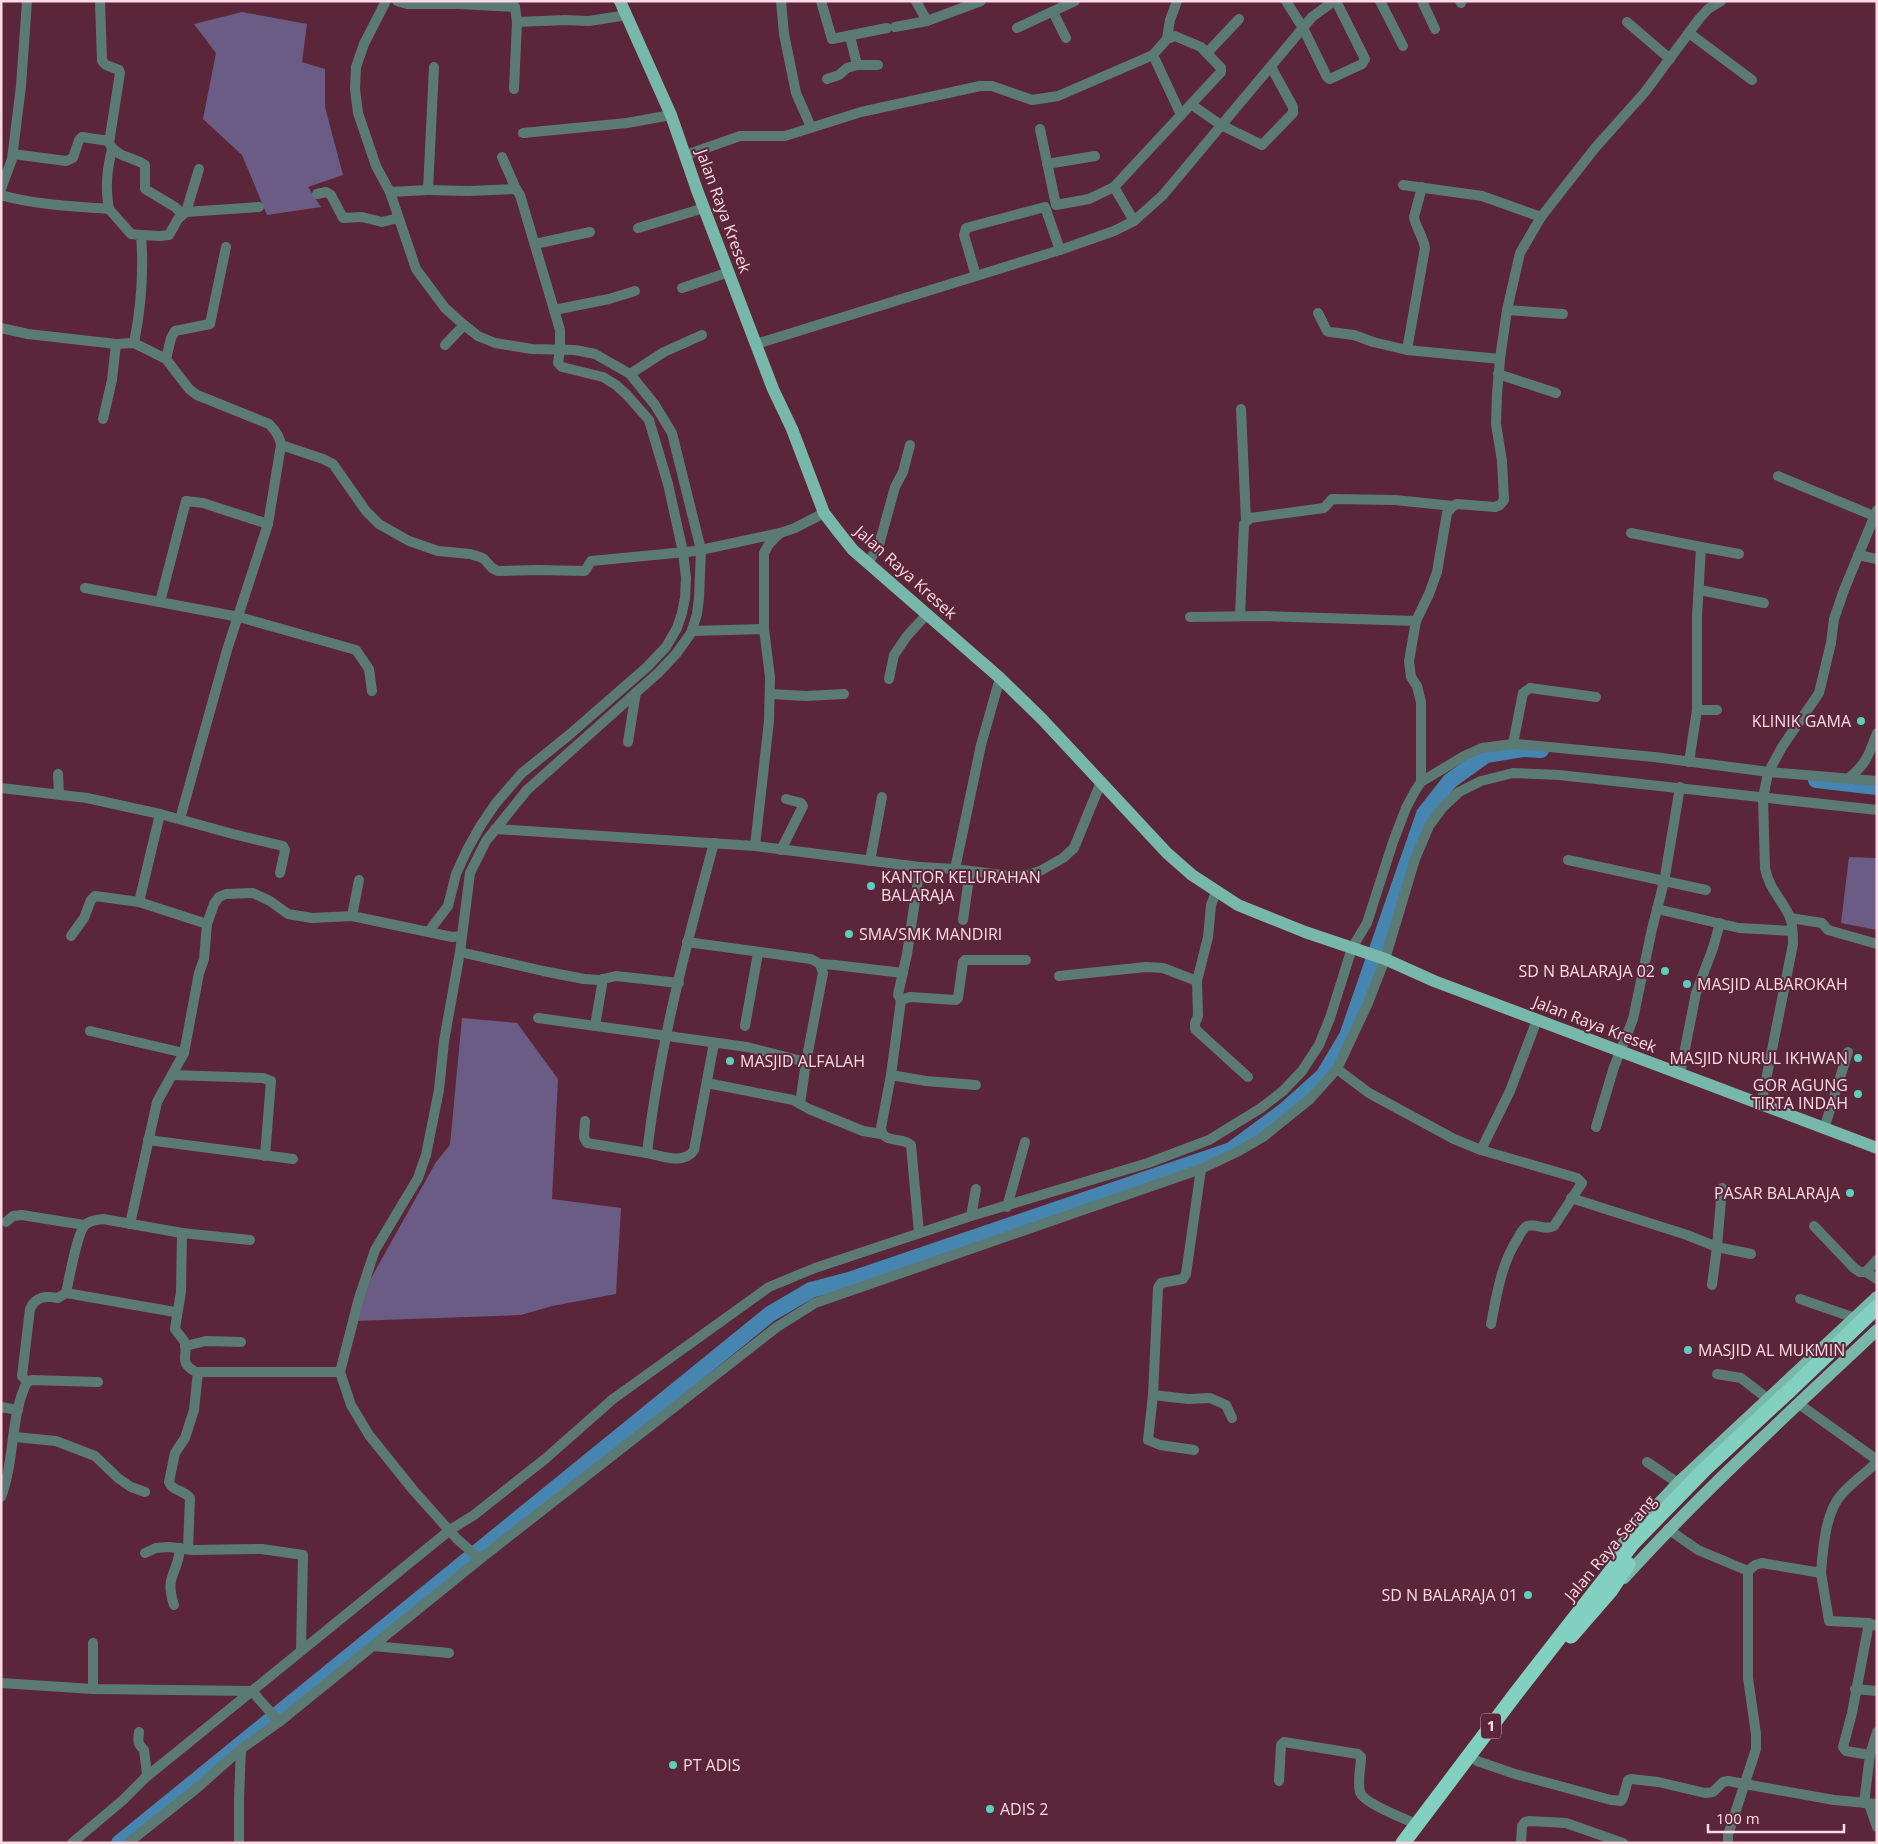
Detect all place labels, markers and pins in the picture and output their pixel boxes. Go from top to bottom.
place label: KLINIK GAMA [1752,710,1852,732]
marker: KLINIK GAMA [1855,715,1867,727]
place label: KANTOR KELURAHAN BALARAJA [881,866,1041,906]
marker: KANTOR KELURAHAN BALARAJA [865,880,877,892]
place label: SMA/SMK MANDIRI [859,923,1002,945]
marker: SMA/SMK MANDIRI [843,928,855,940]
place label: SD N BALARAJA 02 [1518,960,1655,982]
marker: SD N BALARAJA 02 [1659,965,1671,977]
place label: MASJID ALBAROKAH [1697,973,1848,995]
marker: MASJID ALBAROKAH [1681,978,1693,990]
place label: MASJID NURUL IKHWAN [1669,1047,1848,1069]
place label: MASJID ALFALAH [740,1050,865,1072]
marker: MASJID NURUL IKHWAN [1852,1052,1864,1064]
marker: MASJID ALFALAH [724,1055,736,1067]
place label: GOR AGUNG TIRTA INDAH [1752,1074,1848,1114]
marker: GOR AGUNG TIRTA INDAH [1852,1088,1864,1100]
place label: PASAR BALARAJA [1714,1182,1841,1204]
marker: PASAR BALARAJA [1844,1187,1856,1199]
place label: MASJID AL MUKMIN [1698,1339,1845,1361]
marker: MASJID AL MUKMIN [1682,1344,1694,1356]
place label: SD N BALARAJA 01 [1381,1584,1518,1606]
marker: SD N BALARAJA 01 [1522,1589,1534,1601]
place label: PT ADIS [683,1754,741,1776]
marker: PT ADIS [667,1759,679,1771]
place label: ADIS 2 [1000,1798,1048,1820]
marker: ADIS 2 [984,1803,996,1815]

